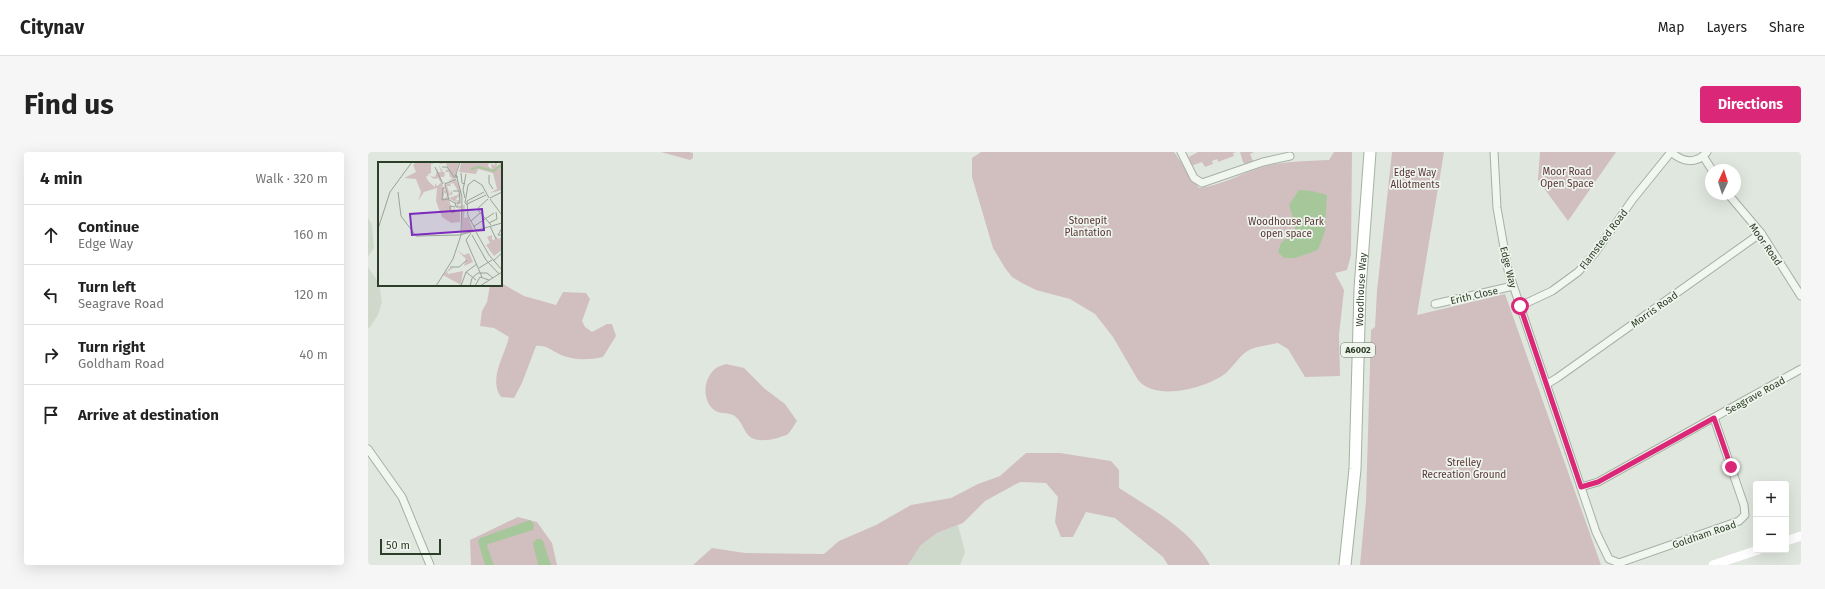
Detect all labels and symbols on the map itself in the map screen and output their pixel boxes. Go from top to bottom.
inset map [378,162,502,286]
north arrow [1705,164,1741,200]
park label: Moor Road Open Space [1540,166,1594,190]
park label: Edge Way Allotments [1390,167,1440,191]
street label: Flamsteed Road [1577,207,1630,272]
park label: Stonepit Plantation [1065,215,1112,239]
park label: Woodhouse Park open space [1248,216,1325,240]
street label: Moor Road [1746,221,1784,268]
street label: Edge Way [1497,245,1519,289]
street label: Woodhouse Way [1354,252,1370,327]
street label: Erith Close [1449,285,1499,307]
street label: Morris Road [1629,289,1680,330]
route start [1511,297,1529,315]
road number: A6002 [1341,343,1375,357]
street label: Seagrave Road [1724,375,1787,417]
park label: Strelley Recreation Ground [1422,457,1506,481]
route end [1722,458,1740,476]
street label: Goldham Road [1671,518,1738,551]
scale bar [380,537,441,556]

